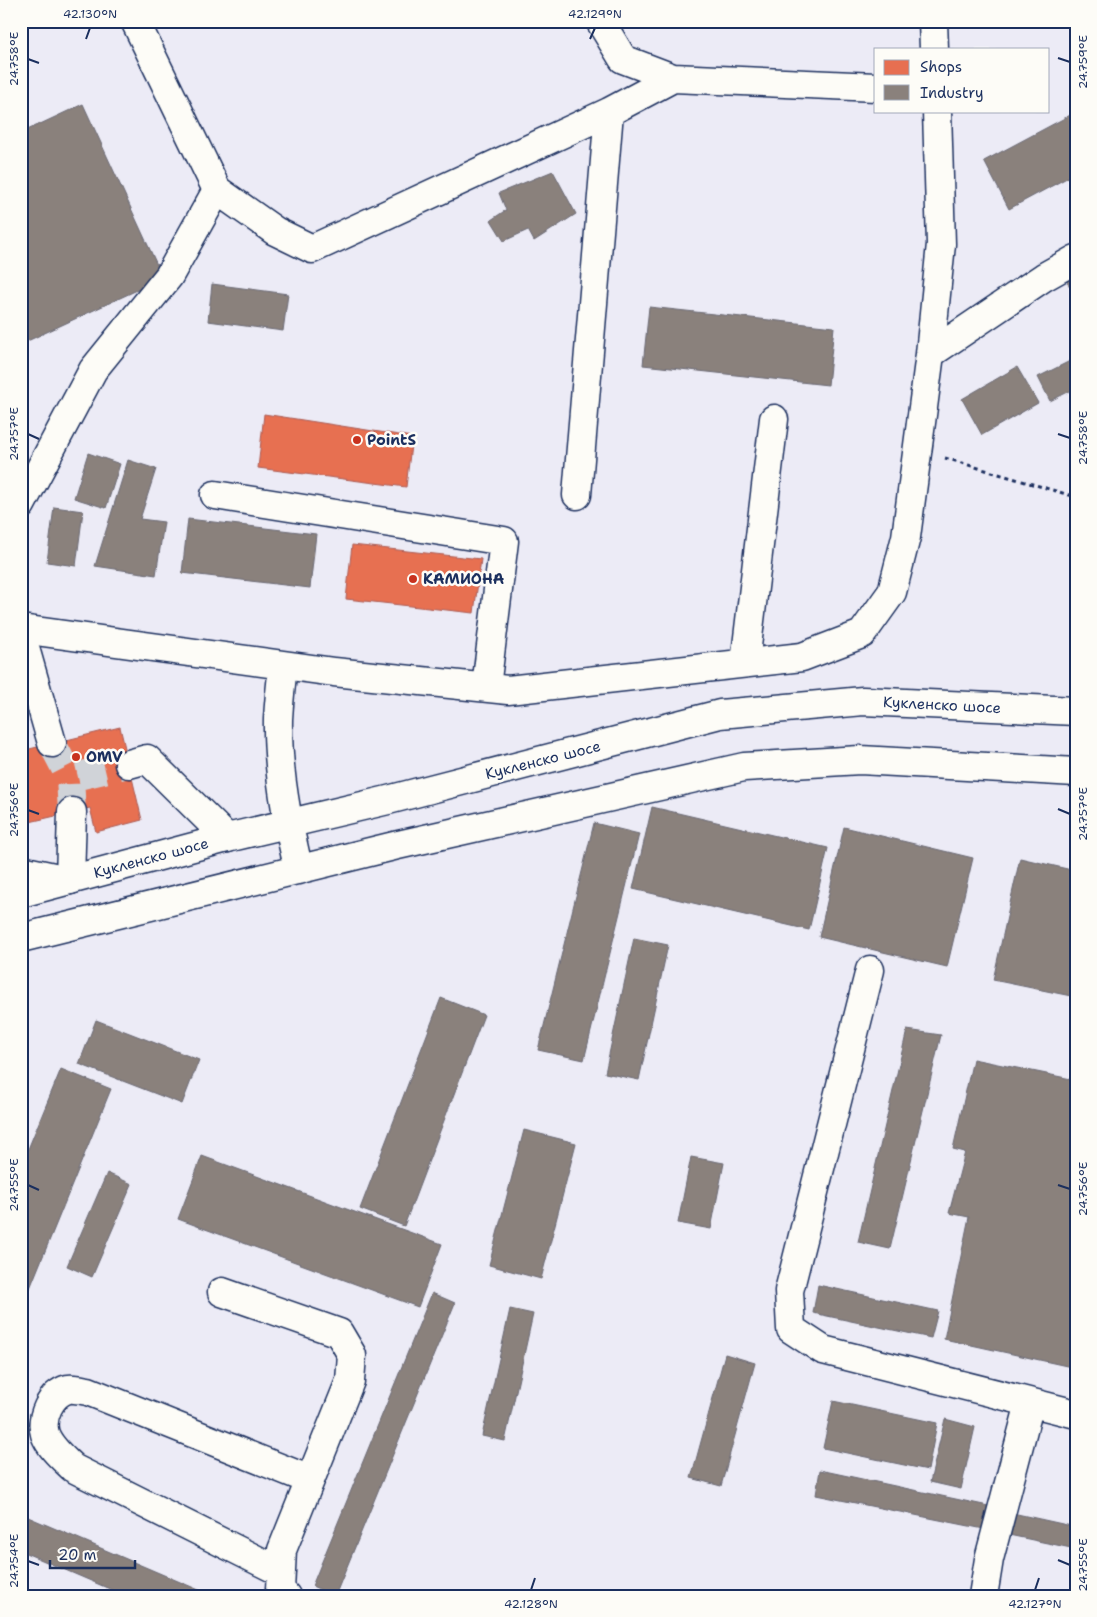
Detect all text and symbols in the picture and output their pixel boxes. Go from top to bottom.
text: 42.130°N [63,6,117,22]
text: 42.129°N [568,6,622,22]
text: 24.758°E [6,32,22,86]
text: 24.759°E [1075,35,1091,89]
legend [874,48,1050,112]
text: Shops [920,57,962,77]
text: Industry [920,83,984,103]
text: 24.757°E [6,407,22,461]
text: 24.758°E [1075,411,1091,465]
place label: PointS [367,430,416,450]
marker: PointS [351,434,363,446]
place label: КАМИОНА [423,569,505,589]
marker: КАМИОНА [407,573,419,585]
street label: Кукленско шосе [882,692,1002,718]
street label: Кукленско шосе [483,736,603,784]
place label: OMV [86,747,123,767]
marker: OMV [70,751,82,763]
text: 24.756°E [6,783,22,837]
text: 24.757°E [1075,787,1091,841]
street label: Кукленско шосе [91,833,211,883]
text: 24.755°E [6,1158,22,1212]
text: 24.756°E [1075,1162,1091,1216]
text: 24.754°E [6,1534,22,1588]
scale bar [50,1537,135,1569]
text: 24.755°E [1075,1538,1091,1592]
text: 20 m [58,1545,97,1565]
text: 42.128°N [504,1596,558,1612]
text: 42.127°N [1008,1596,1062,1612]

